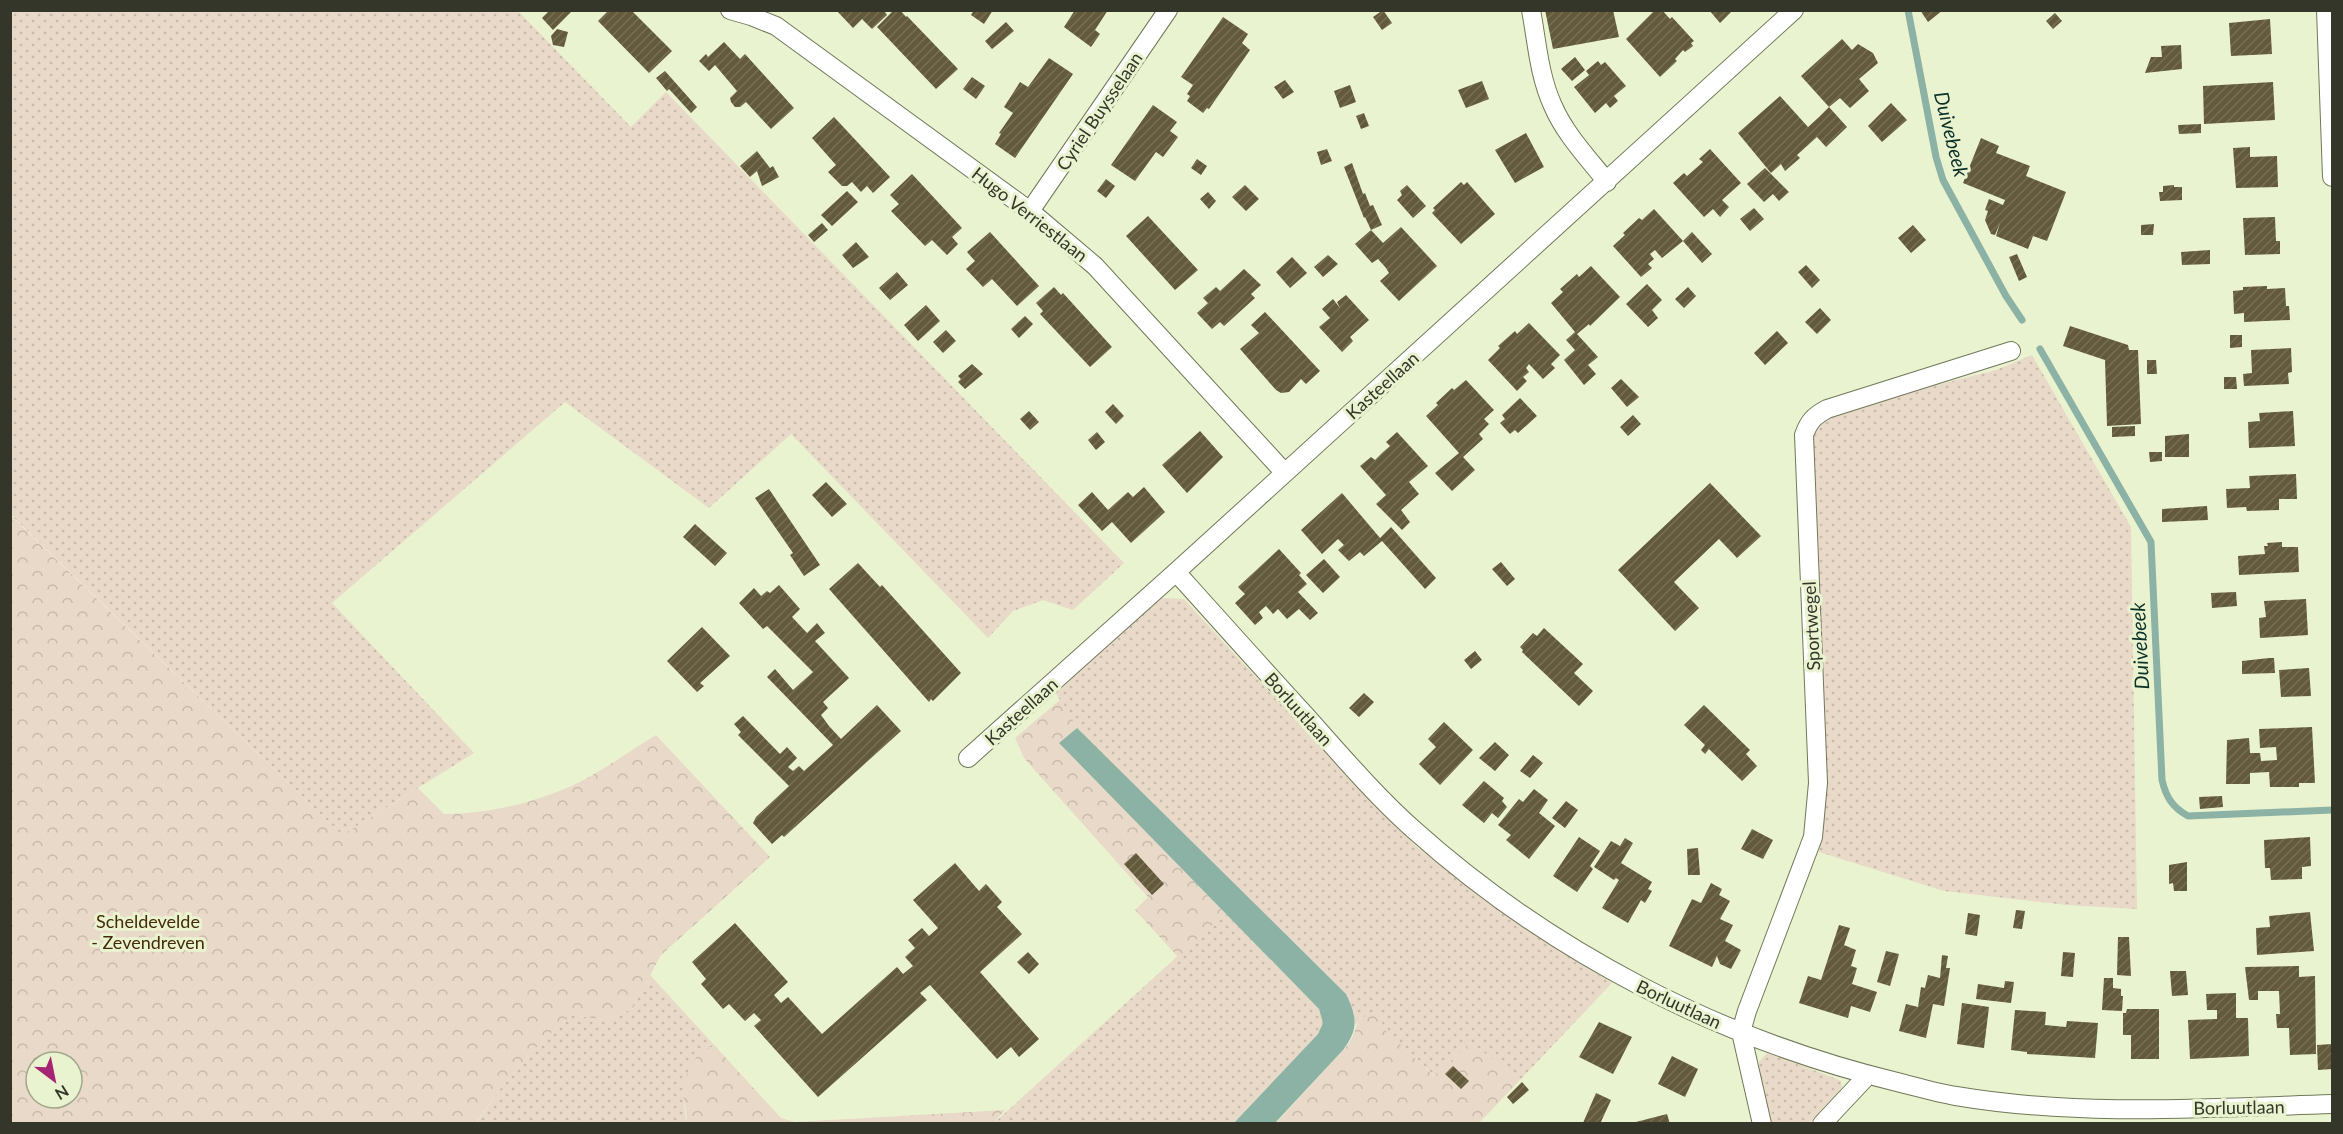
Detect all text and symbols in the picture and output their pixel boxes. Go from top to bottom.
street label: Cyriel Buysselaan [1051,48,1147,174]
water label: Duivebeek [1930,89,1974,180]
street label: Hugo Verriestlaan [968,162,1092,266]
street label: Kasteellaan [1341,347,1423,423]
street label: Sportwegel [1798,581,1824,671]
water label: Duivebeek [2125,601,2153,690]
street label: Borluutlaan [1260,668,1338,750]
street label: Kasteellaan [980,673,1062,749]
park label: Scheldevelde - Zevendreven [91,910,205,953]
street label: Borluutlaan [1633,975,1725,1033]
north arrow [24,1050,84,1110]
text: N [52,1082,72,1104]
street label: Borluutlaan [2193,1095,2285,1119]

